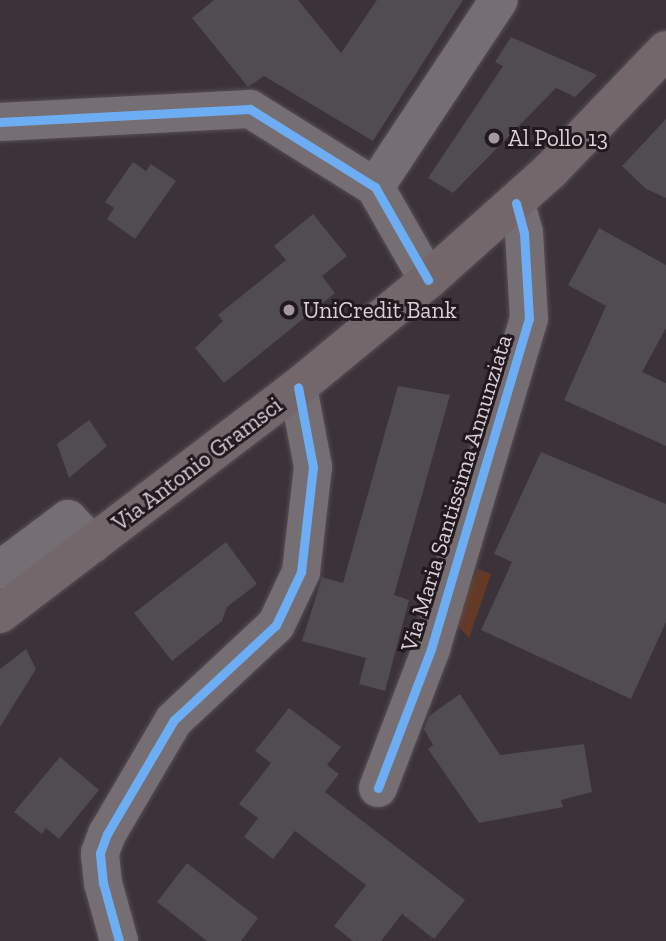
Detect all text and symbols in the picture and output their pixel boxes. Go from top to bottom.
place label: Al Pollo 13 [508,124,608,152]
marker: Al Pollo 13 [486,130,502,146]
place label: UniCredit Bank [303,296,457,324]
marker: UniCredit Bank [281,302,297,318]
street label: Via Maria Santissima Annunziata [395,331,517,655]
street label: Via Antonio Gramsci [106,391,288,537]

